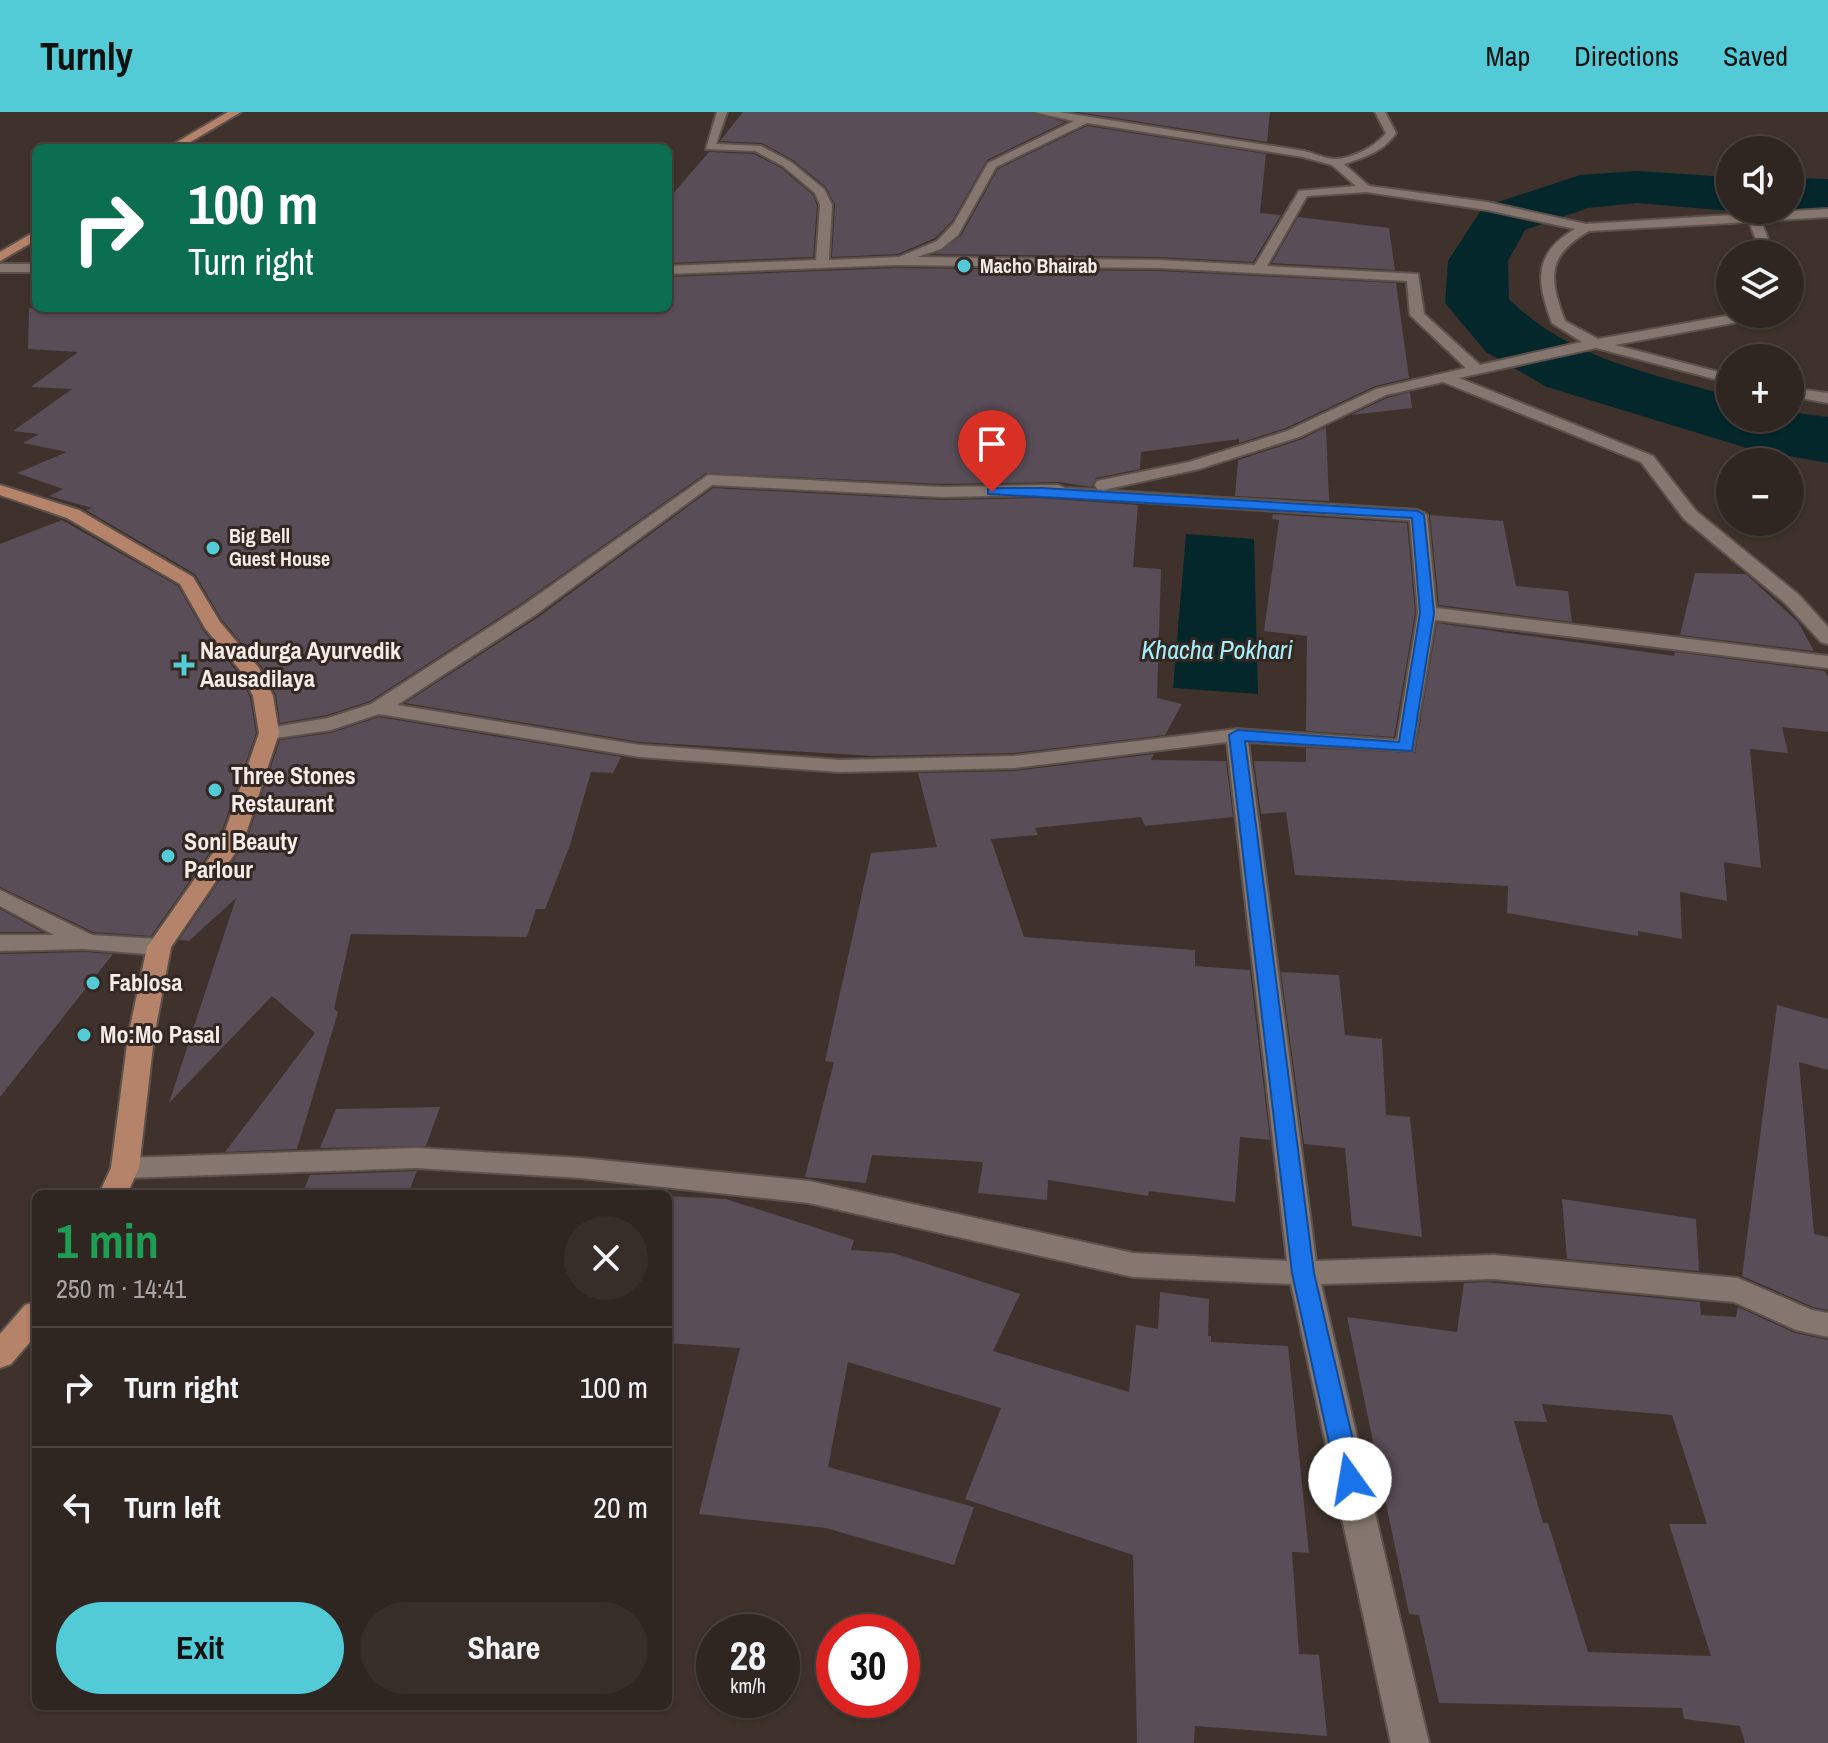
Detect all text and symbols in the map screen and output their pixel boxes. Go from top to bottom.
text: Turnly [40,31,133,82]
text: Map [1486,37,1530,75]
text: Directions [1574,37,1679,75]
text: Saved [1723,37,1788,75]
map controls [1716,136,1804,536]
button: sound [1716,136,1804,224]
text: 100 m [188,166,318,241]
icon: right [56,176,160,280]
text: Turn right [188,238,313,286]
button: layers [1716,240,1804,328]
place label: Macho Bhairab [980,252,1098,279]
marker: Macho Bhairab [955,257,973,275]
button: + [1716,344,1804,432]
pin [958,410,1026,492]
icon: arrive [970,422,1014,466]
button: − [1716,448,1804,536]
place label: Big Bell Guest House [229,522,330,572]
marker: Big Bell Guest House [204,539,222,557]
water label: Khacha Pokhari [1141,632,1293,667]
place label: Navadurga Ayurvedik Aausadilaya [200,634,401,694]
marker: Navadurga Ayurvedik Aausadilaya [175,656,193,674]
place label: Three Stones Restaurant [231,759,356,819]
marker: Three Stones Restaurant [206,781,224,799]
place label: Soni Beauty Parlour [184,825,298,885]
marker: Soni Beauty Parlour [159,847,177,865]
place label: Fablosa [109,966,182,998]
marker: Fablosa [84,974,102,992]
place label: Mo:Mo Pasal [100,1018,220,1050]
marker: Mo:Mo Pasal [75,1026,93,1044]
text: 1 min [56,1208,159,1273]
button: close [564,1216,648,1300]
text: 250 m · 14:41 [56,1271,186,1306]
icon: right [56,1365,100,1409]
text: Turn right [124,1367,238,1407]
text: 100 m [580,1367,648,1407]
position arrow [1308,1437,1392,1521]
icon: left [56,1485,100,1529]
text: Turn left [124,1487,221,1527]
text: 20 m [593,1487,648,1527]
button: Exit [56,1602,344,1694]
button: Share [360,1602,648,1694]
speed limit sign: 30 [816,1614,920,1718]
text: 28 [730,1629,766,1682]
text: km/h [730,1672,766,1699]

